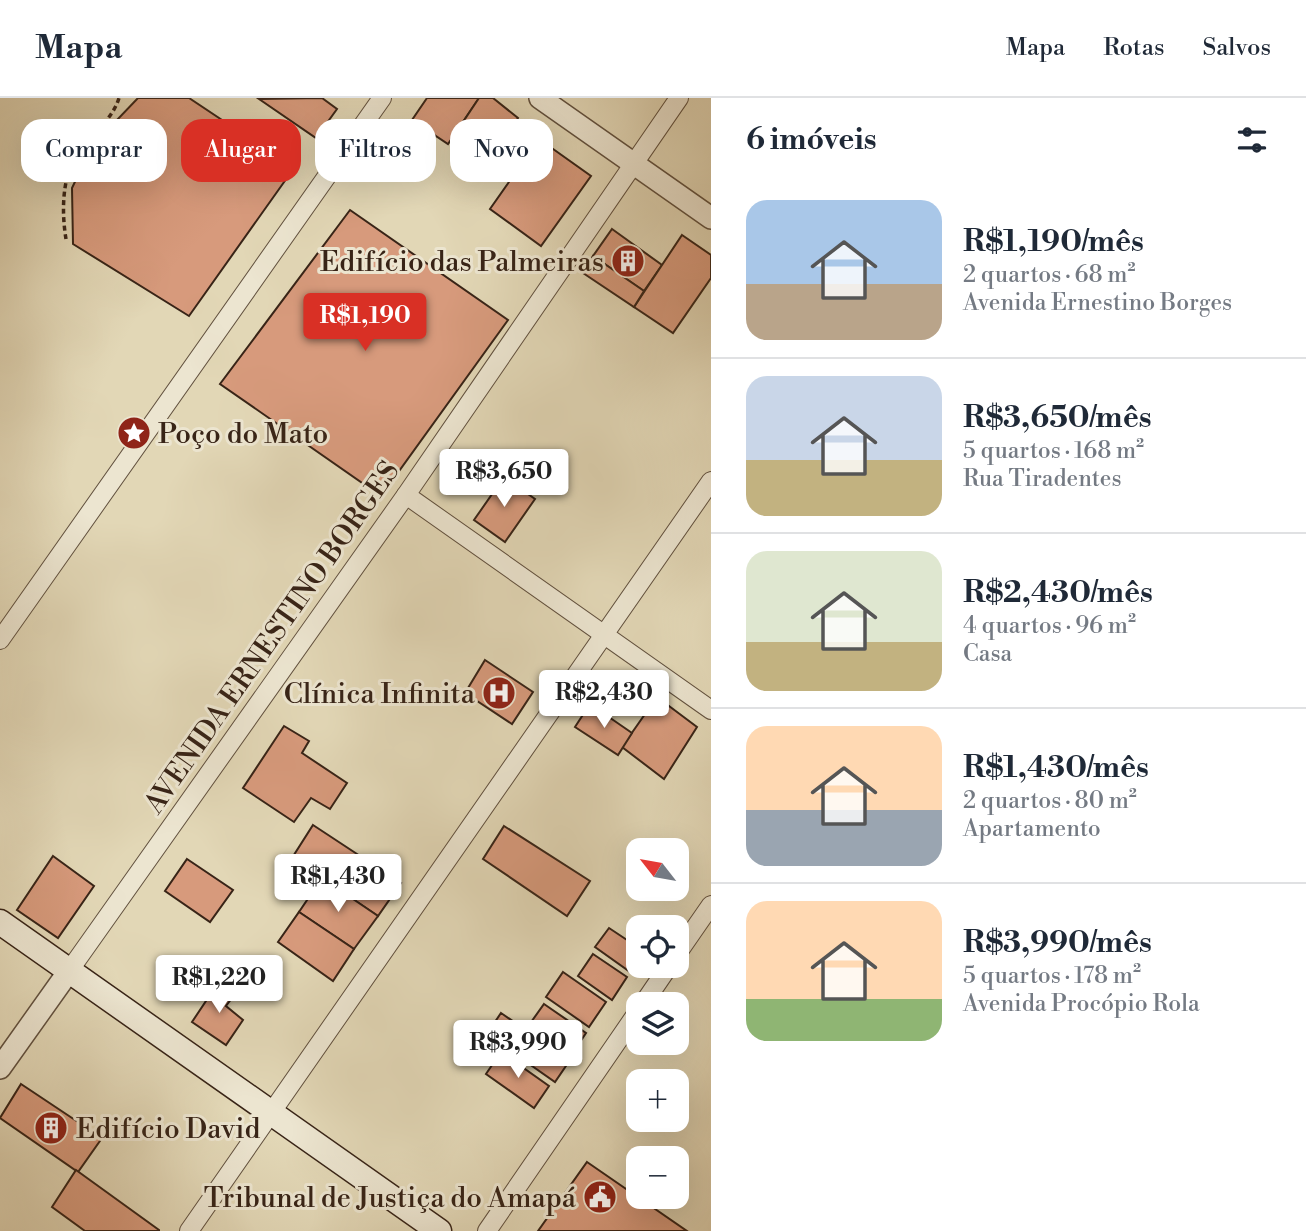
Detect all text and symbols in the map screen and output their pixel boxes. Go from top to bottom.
text: Mapa [35,28,122,69]
text: Mapa [1006,33,1065,63]
text: Rotas [1103,33,1164,63]
text: Salvos [1202,33,1271,63]
chip: Comprar [21,119,167,182]
chip: Alugar [181,119,301,182]
chip: Filtros [315,119,436,182]
chip: Novo [450,119,553,182]
text: 6 imóveis [746,121,877,159]
icon: filters [1233,121,1271,159]
text: R$1,190/mês [963,223,1144,261]
icon: home [802,228,886,312]
building icon: Edifício das Palmeiras [609,242,647,280]
place label: Edifício das Palmeiras [320,245,604,280]
text: 2 quartos · 68 m² [963,261,1136,289]
text: Avenida Ernestino Borges [963,289,1232,317]
pin: R$1,190 [300,294,430,353]
text: R$1,190 [319,302,411,330]
text: R$3,650/mês [963,399,1152,437]
icon: home [802,404,886,488]
place icon: Poço do Mato [115,414,153,452]
place label: Poço do Mato [158,417,328,452]
text: 5 quartos · 168 m² [963,437,1144,465]
pin: R$3,650 [439,450,569,509]
street label: AVENIDA ERNESTINO BORGES [136,455,408,822]
text: R$3,650 [455,458,553,486]
text: Rua Tiradentes [963,465,1122,493]
text: R$2,430/mês [963,574,1153,612]
icon: home [802,579,886,663]
text: 4 quartos · 96 m² [963,612,1136,640]
text: Casa [963,640,1012,668]
pin: R$2,430 [539,670,669,730]
hospital icon: Clínica Infinita [480,674,518,712]
place label: Clínica Infinita [284,677,476,712]
text: R$2,430 [555,679,653,707]
text: R$1,430/mês [963,749,1149,787]
icon: home [802,754,886,838]
text: 2 quartos · 80 m² [963,787,1137,815]
text: Apartamento [963,815,1101,843]
north arrow [626,838,690,901]
map controls [626,838,689,1209]
pin: R$1,430 [273,854,403,914]
text: R$1,430 [290,863,386,891]
button: locate [626,915,689,978]
text: R$3,990/mês [963,924,1152,962]
icon: home [802,929,886,1013]
pin: R$1,220 [154,956,284,1015]
text: 5 quartos · 178 m² [963,962,1141,990]
text: R$1,220 [172,964,266,992]
text: Avenida Procópio Rola [963,990,1200,1018]
button: layers [626,992,689,1055]
pin: R$3,990 [453,1020,583,1080]
text: R$3,990 [469,1029,567,1057]
button: + [626,1069,689,1132]
building icon: Edifício David [32,1109,70,1147]
place label: Edifício David [76,1112,260,1147]
button: − [626,1146,689,1209]
public building icon: Tribunal de Justiça do Amapá [581,1178,619,1216]
place label: Tribunal de Justiça do Amapá [204,1181,577,1216]

